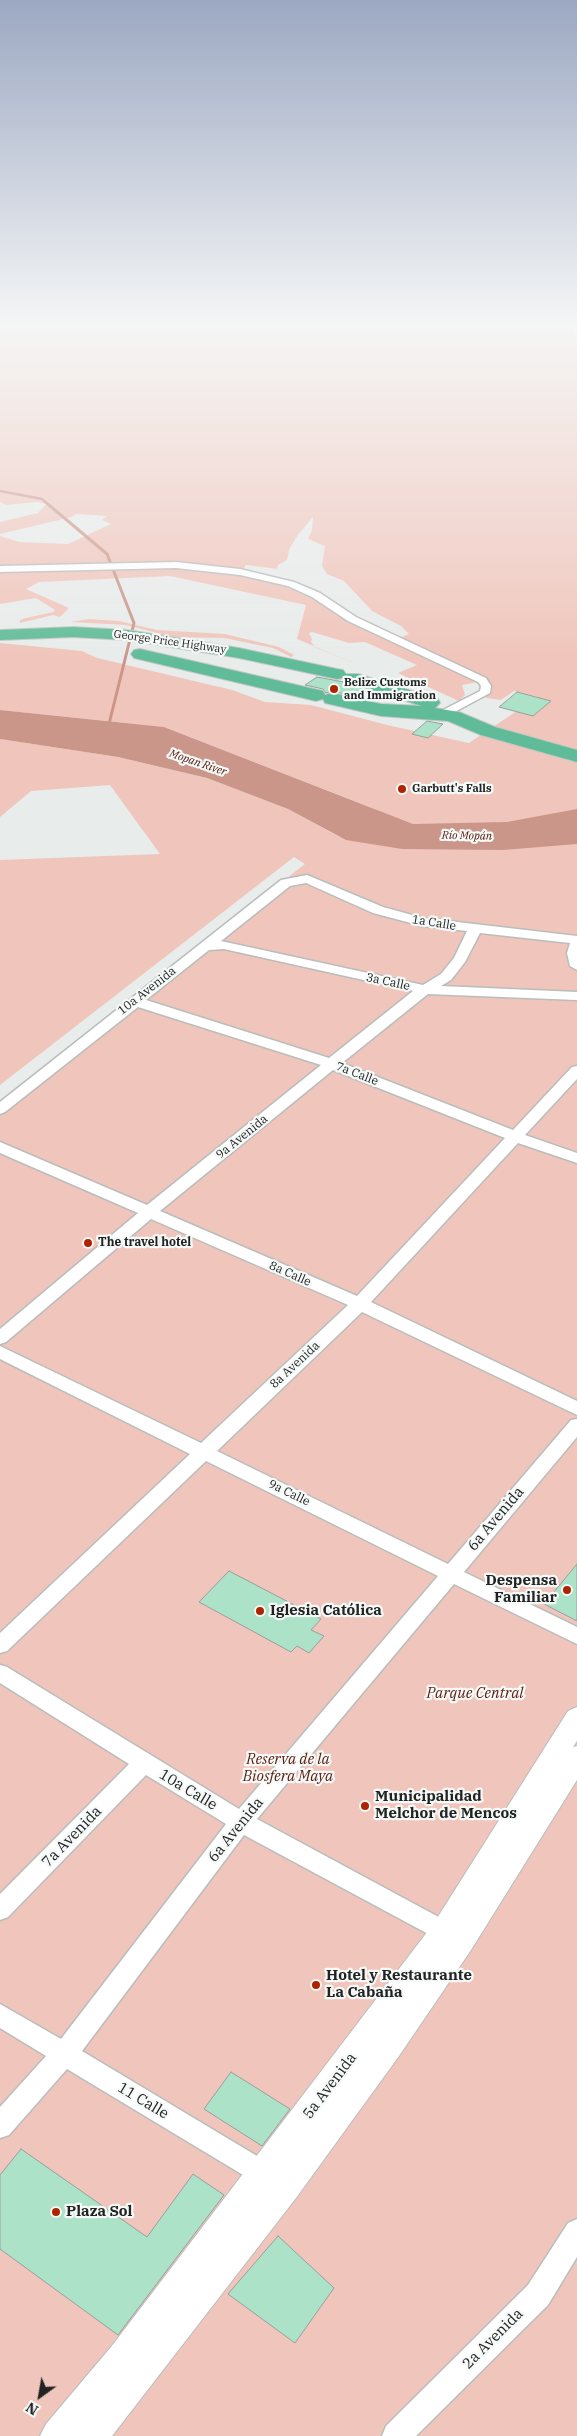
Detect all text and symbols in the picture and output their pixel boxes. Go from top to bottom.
street label: George Price Highway [113,628,227,656]
place label: Belize Customs and Immigration [344,676,436,702]
marker: Belize Customs and Immigration [328,683,340,695]
water label: Mopan River [168,747,228,779]
place label: Garbutt's Falls [412,782,491,796]
marker: Garbutt's Falls [396,783,408,795]
water label: Río Mopán [442,829,492,843]
street label: 1a Calle [411,912,457,934]
street label: 10a Avenida [115,964,179,1018]
street label: 3a Calle [365,970,411,994]
street label: 7a Calle [334,1059,380,1089]
street label: 9a Avenida [213,1112,271,1162]
place label: The travel hotel [98,1236,191,1250]
marker: The travel hotel [82,1237,94,1249]
street label: 8a Calle [267,1258,313,1290]
street label: 8a Avenida [267,1338,323,1392]
street label: 9a Calle [266,1477,312,1509]
street label: 6a Avenida [464,1483,528,1555]
place label: Despensa Familiar [485,1572,557,1607]
marker: Despensa Familiar [561,1584,573,1596]
place label: Iglesia Católica [270,1602,382,1620]
marker: Iglesia Católica [254,1605,266,1617]
park label: Parque Central [426,1685,524,1703]
park label: Reserva de la Biosfera Maya [243,1751,333,1786]
street label: 10a Calle [156,1766,220,1814]
place label: Municipalidad Melchor de Mencos [375,1788,517,1823]
street label: 6a Avenida [204,1794,268,1866]
marker: Municipalidad Melchor de Mencos [359,1800,371,1812]
street label: 7a Avenida [38,1803,106,1871]
place label: Hotel y Restaurante La Cabaña [326,1967,472,2002]
marker: Hotel y Restaurante La Cabaña [310,1979,322,1991]
street label: 5a Avenida [299,2049,361,2123]
street label: 11 Calle [114,2079,172,2123]
place label: Plaza Sol [66,2203,132,2221]
marker: Plaza Sol [50,2206,62,2218]
street label: 2a Avenida [459,2305,527,2373]
north arrow [15,2371,65,2421]
text: N [23,2398,42,2419]

